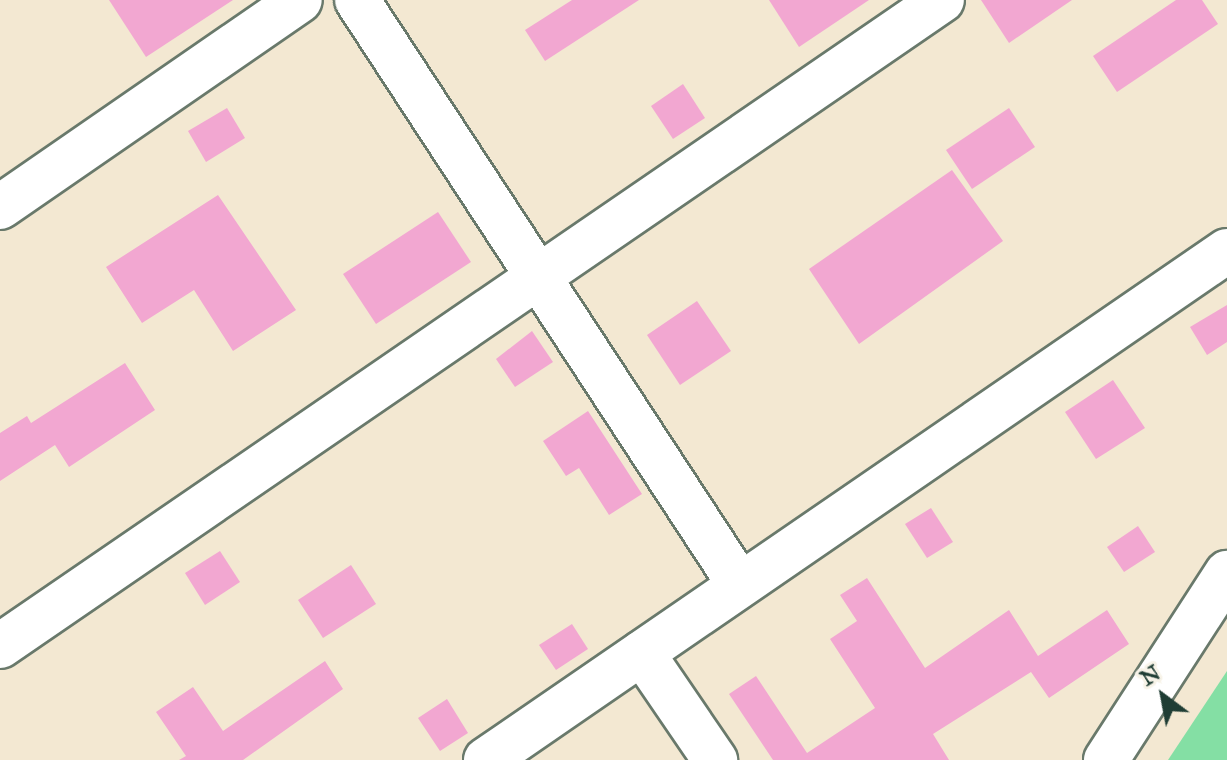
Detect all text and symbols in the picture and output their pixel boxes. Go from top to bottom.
north arrow [1123,656,1203,736]
text: N [1135,659,1165,692]

